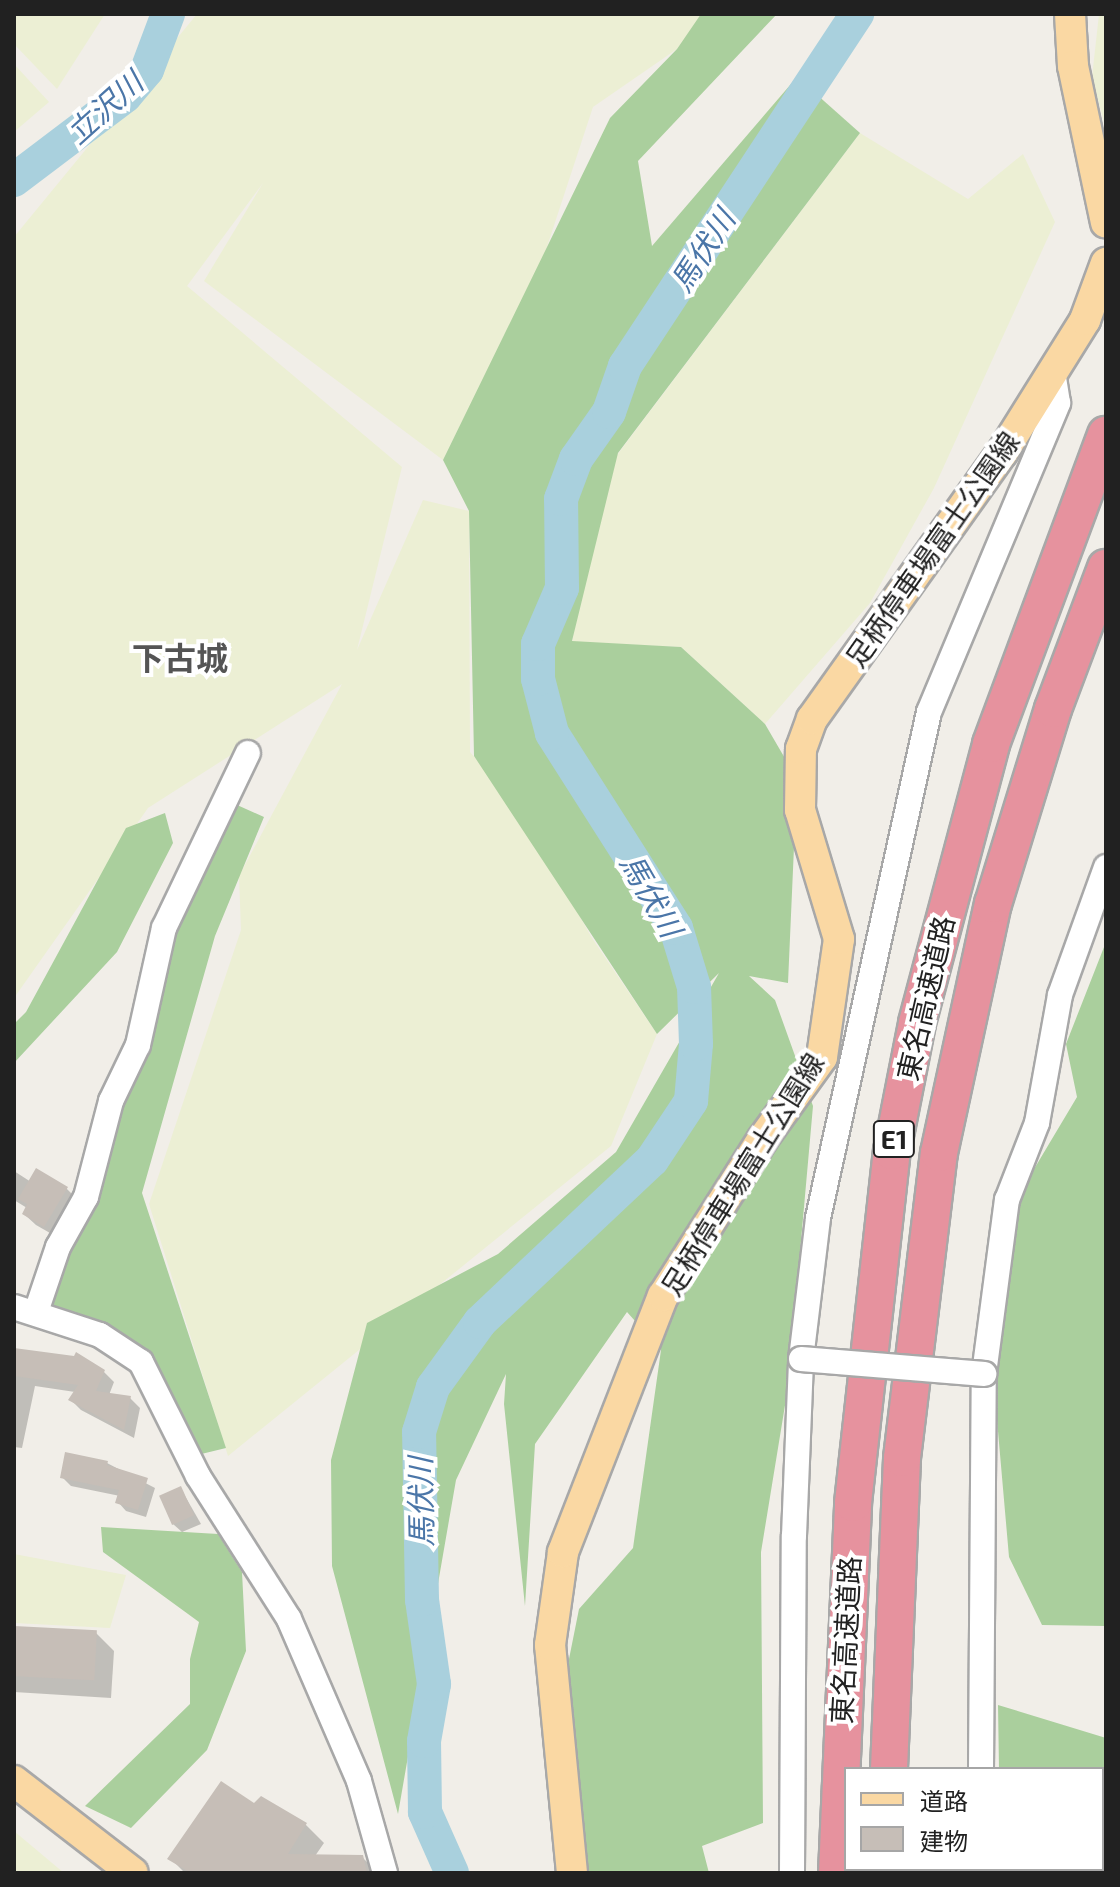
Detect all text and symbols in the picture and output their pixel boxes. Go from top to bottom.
water label: 立沢川 [59,64,149,150]
water label: 馬伏川 [662,202,742,298]
street label: 足柄停車場富士公園線 [838,425,1026,673]
district label: 下古城 [132,638,228,676]
water label: 馬伏川 [614,847,690,943]
street label: 東名高速道路 [890,912,960,1084]
street label: 足柄停車場富士公園線 [654,1046,830,1302]
road number: E1 [872,1117,916,1161]
water label: 馬伏川 [401,1457,439,1547]
street label: 東名高速道路 [824,1555,866,1725]
legend [844,1767,1104,1871]
text: 道路 [920,1786,968,1815]
text: 建物 [920,1826,968,1855]

